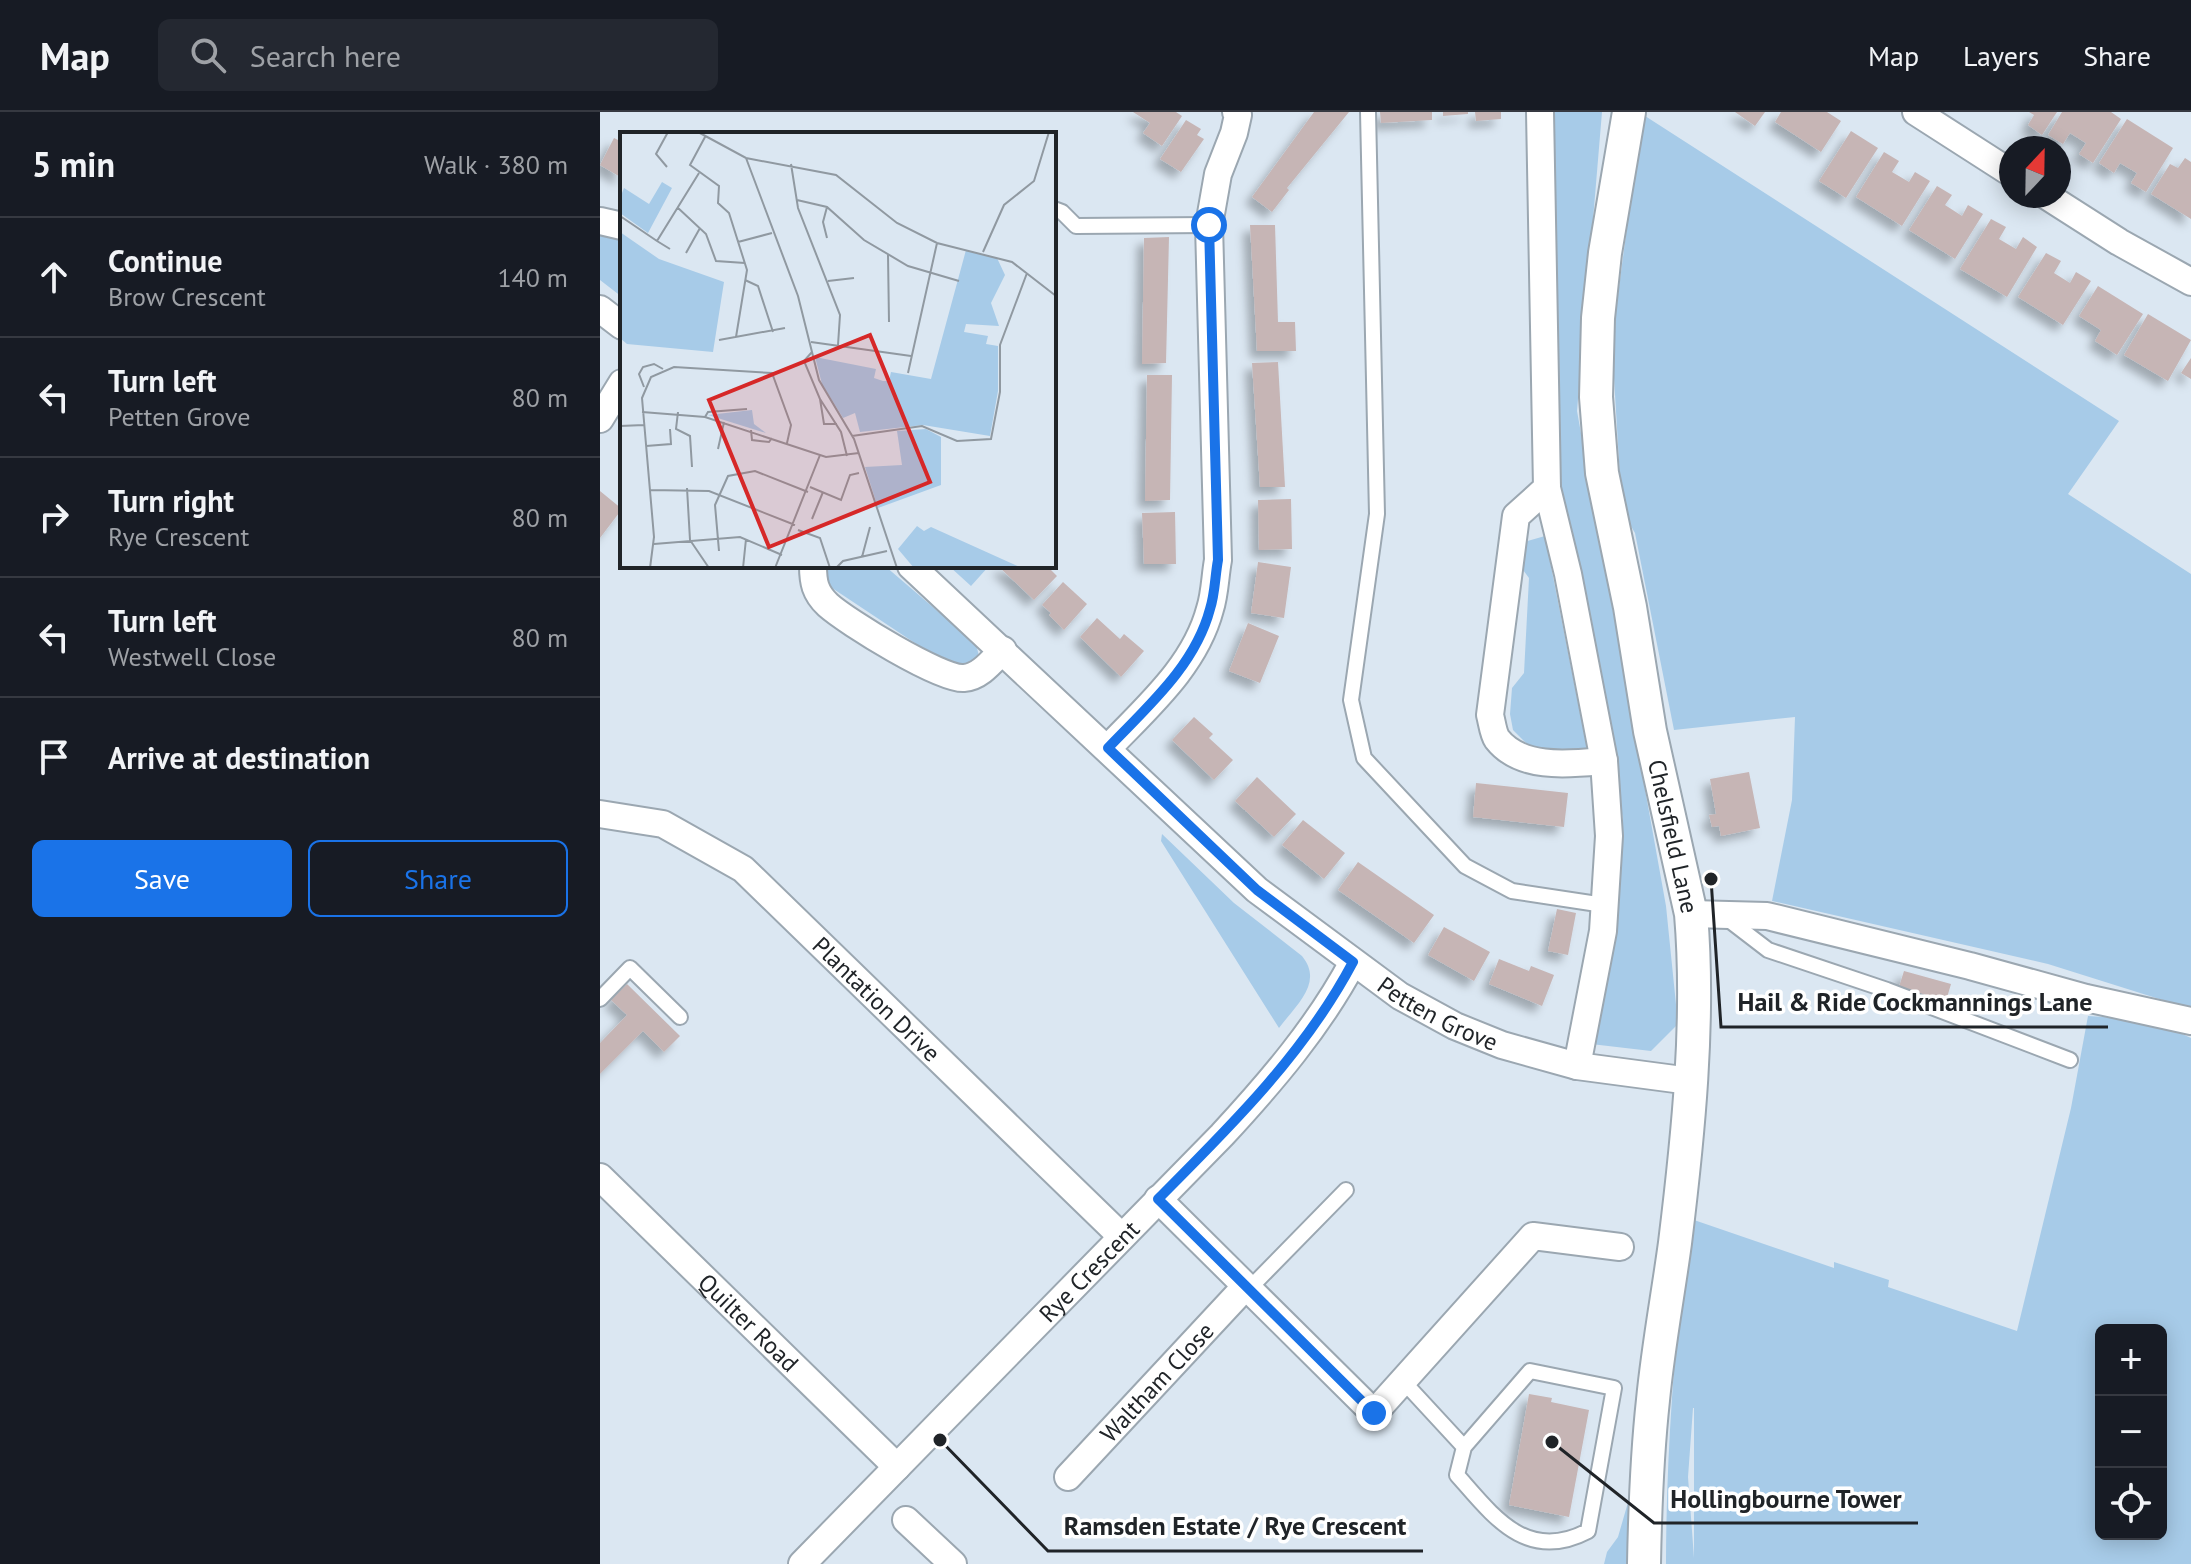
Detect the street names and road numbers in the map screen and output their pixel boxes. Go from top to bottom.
street label: Chelsfield Lane [1641,756,1706,916]
street label: Plantation Drive [806,930,947,1068]
street label: Petten Grove [1372,969,1503,1057]
street label: Rye Crescent [1032,1214,1146,1329]
street label: Quilter Road [692,1266,806,1378]
street label: Waltham Close [1093,1315,1220,1448]

